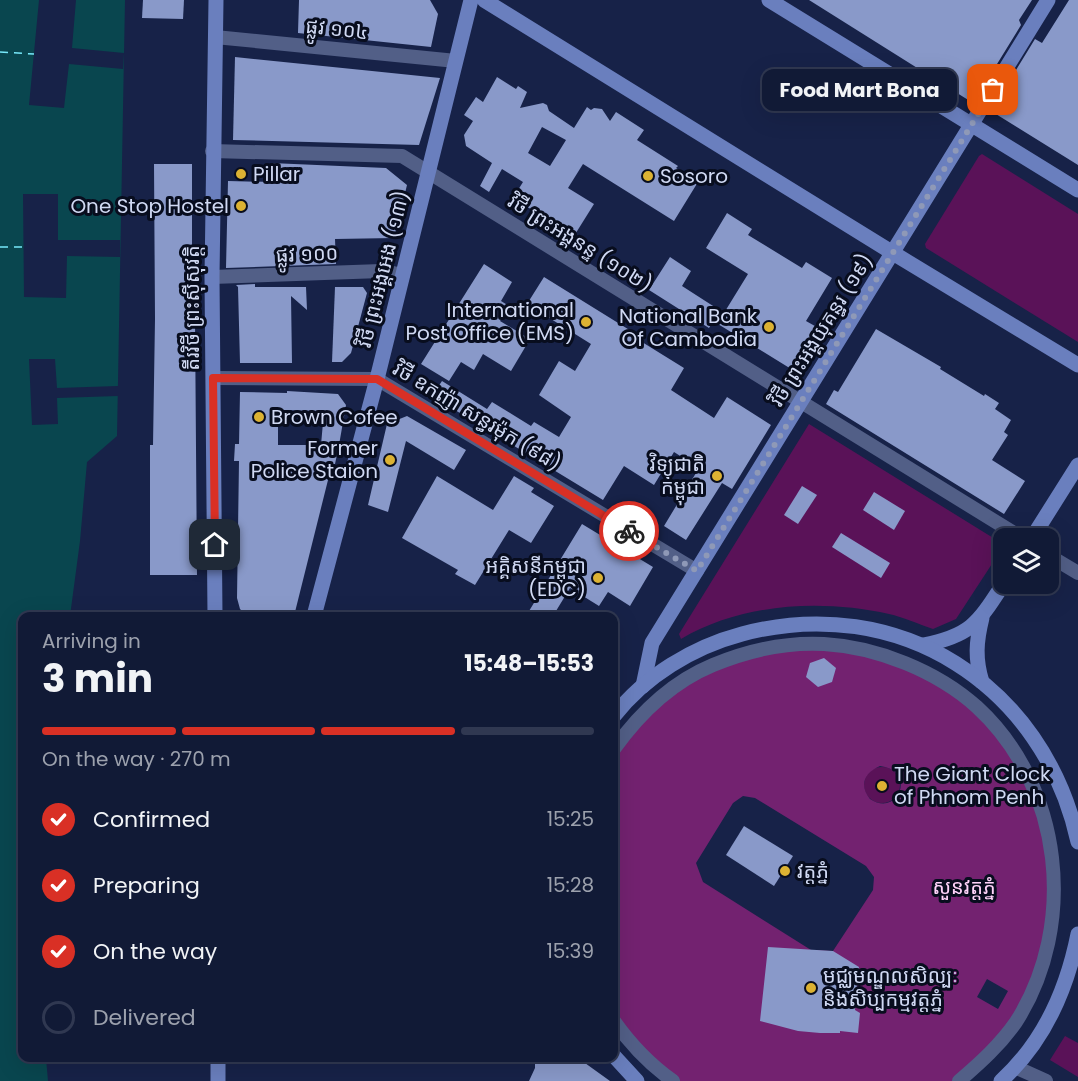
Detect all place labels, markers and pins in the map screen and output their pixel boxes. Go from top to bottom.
pin [967,64,1018,115]
callout: Food Mart Bona [762,69,957,111]
place label: Pillar [253,160,300,188]
place label: Sosoro [660,162,728,190]
marker: Pillar [234,167,248,181]
marker: Sosoro [641,169,655,183]
place label: One Stop Hostel [70,192,229,220]
marker: One Stop Hostel [234,199,248,213]
place label: International Post Office (EMS) [406,296,574,347]
place label: National Bank Of Cambodia [619,302,758,353]
marker: International Post Office (EMS) [579,315,593,329]
marker: National Bank Of Cambodia [762,320,776,334]
place label: Brown Cofee [271,403,398,431]
marker: Brown Cofee [252,410,266,424]
place label: Former Police Staion [251,434,378,485]
place label: វិទ្យុជាតិ កម្ពុជា [649,450,705,506]
marker: Former Police Staion [383,453,397,467]
marker: វិទ្យុជាតិ កម្ពុជា [710,469,724,483]
pin [189,519,240,570]
place label: អគ្គិសនីកម្ពុជា (EDC) [485,552,586,603]
marker: អគ្គិសនីកម្ពុជា (EDC) [591,571,605,585]
place label: The Giant Clock of Phnom Penh [894,760,1051,811]
marker: The Giant Clock of Phnom Penh [875,779,889,793]
place label: វត្ដភ្នំ [797,857,829,885]
marker: វត្ដភ្នំ [778,864,792,878]
place label: មជ្ឈមណ្ឌលសិល្បៈ និងសិប្បកម្មវត្តភ្នំ [823,962,958,1013]
marker: មជ្ឈមណ្ឌលសិល្បៈ និងសិប្បកម្មវត្តភ្នំ [804,981,818,995]

